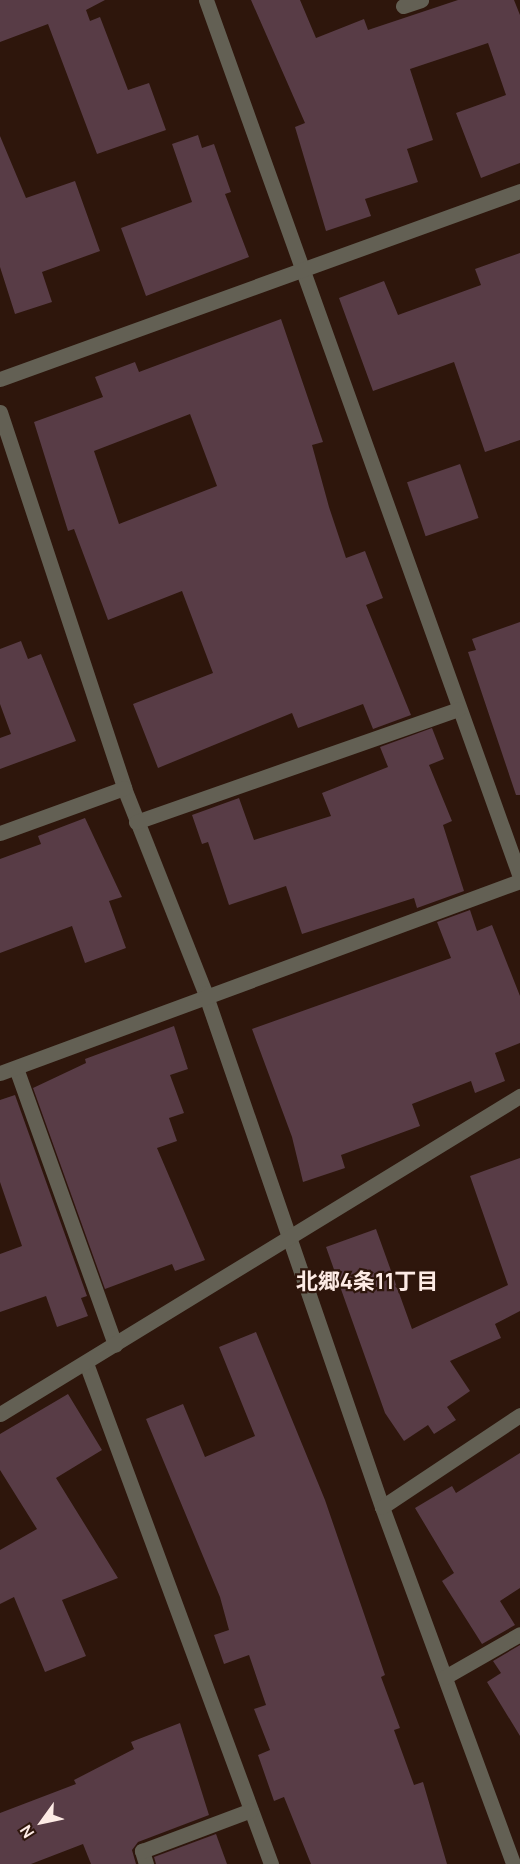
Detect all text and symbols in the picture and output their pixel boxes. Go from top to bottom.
district label: 北郷4条11丁目 [296,1269,438,1295]
north arrow [12,1792,72,1852]
text: N [15,1821,39,1843]

